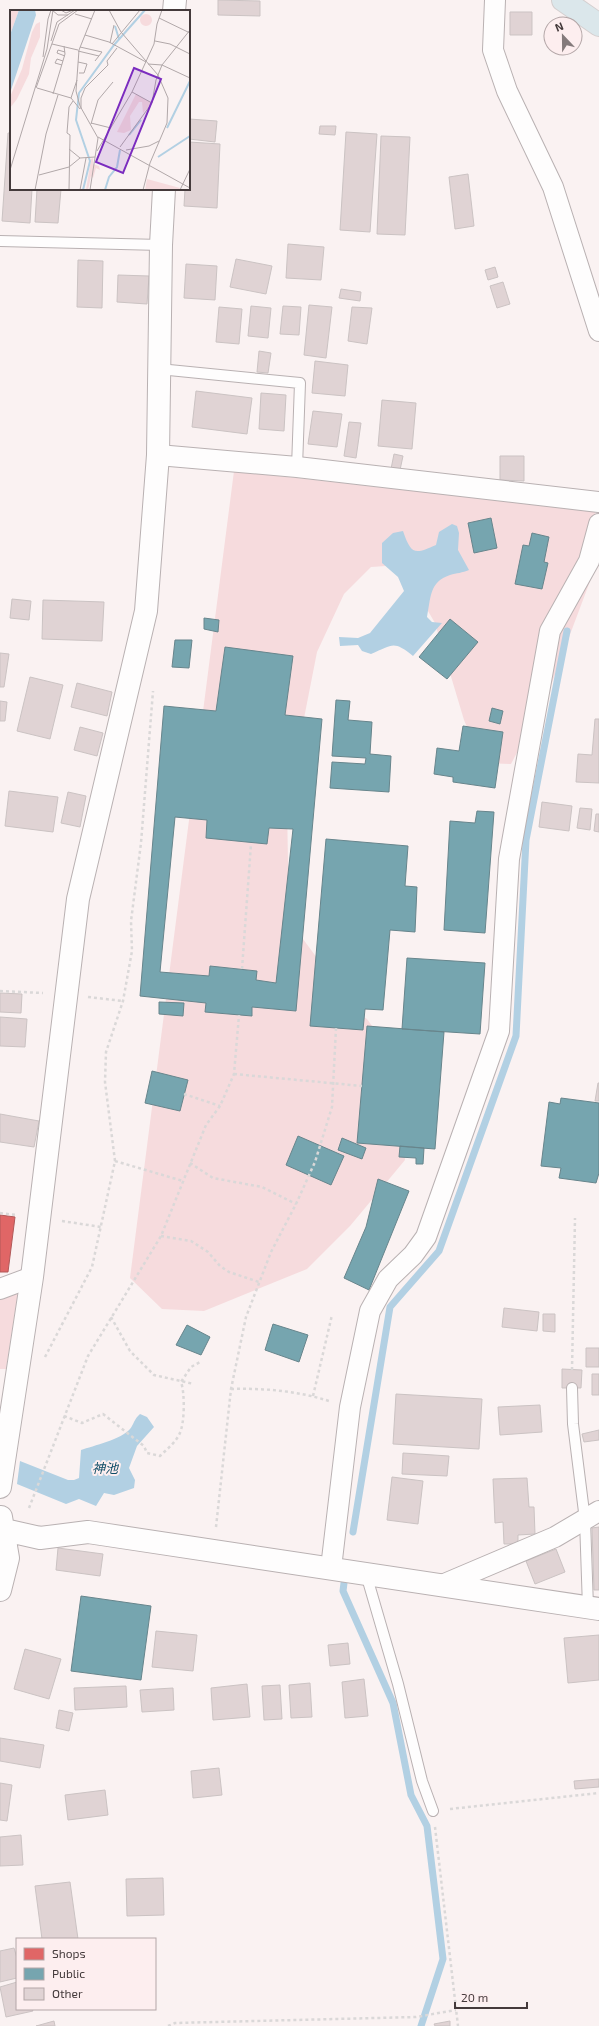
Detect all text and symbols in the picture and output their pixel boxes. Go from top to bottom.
inset map [10,10,190,190]
north arrow [543,16,583,56]
text: N [553,19,565,34]
water label: 神池 [92,1460,120,1476]
legend [16,1938,156,2010]
text: Shops [52,1946,86,1960]
text: Public [52,1966,85,1980]
scale bar [455,1984,527,2010]
text: Other [52,1986,83,2000]
text: 20 m [461,1990,488,2004]

